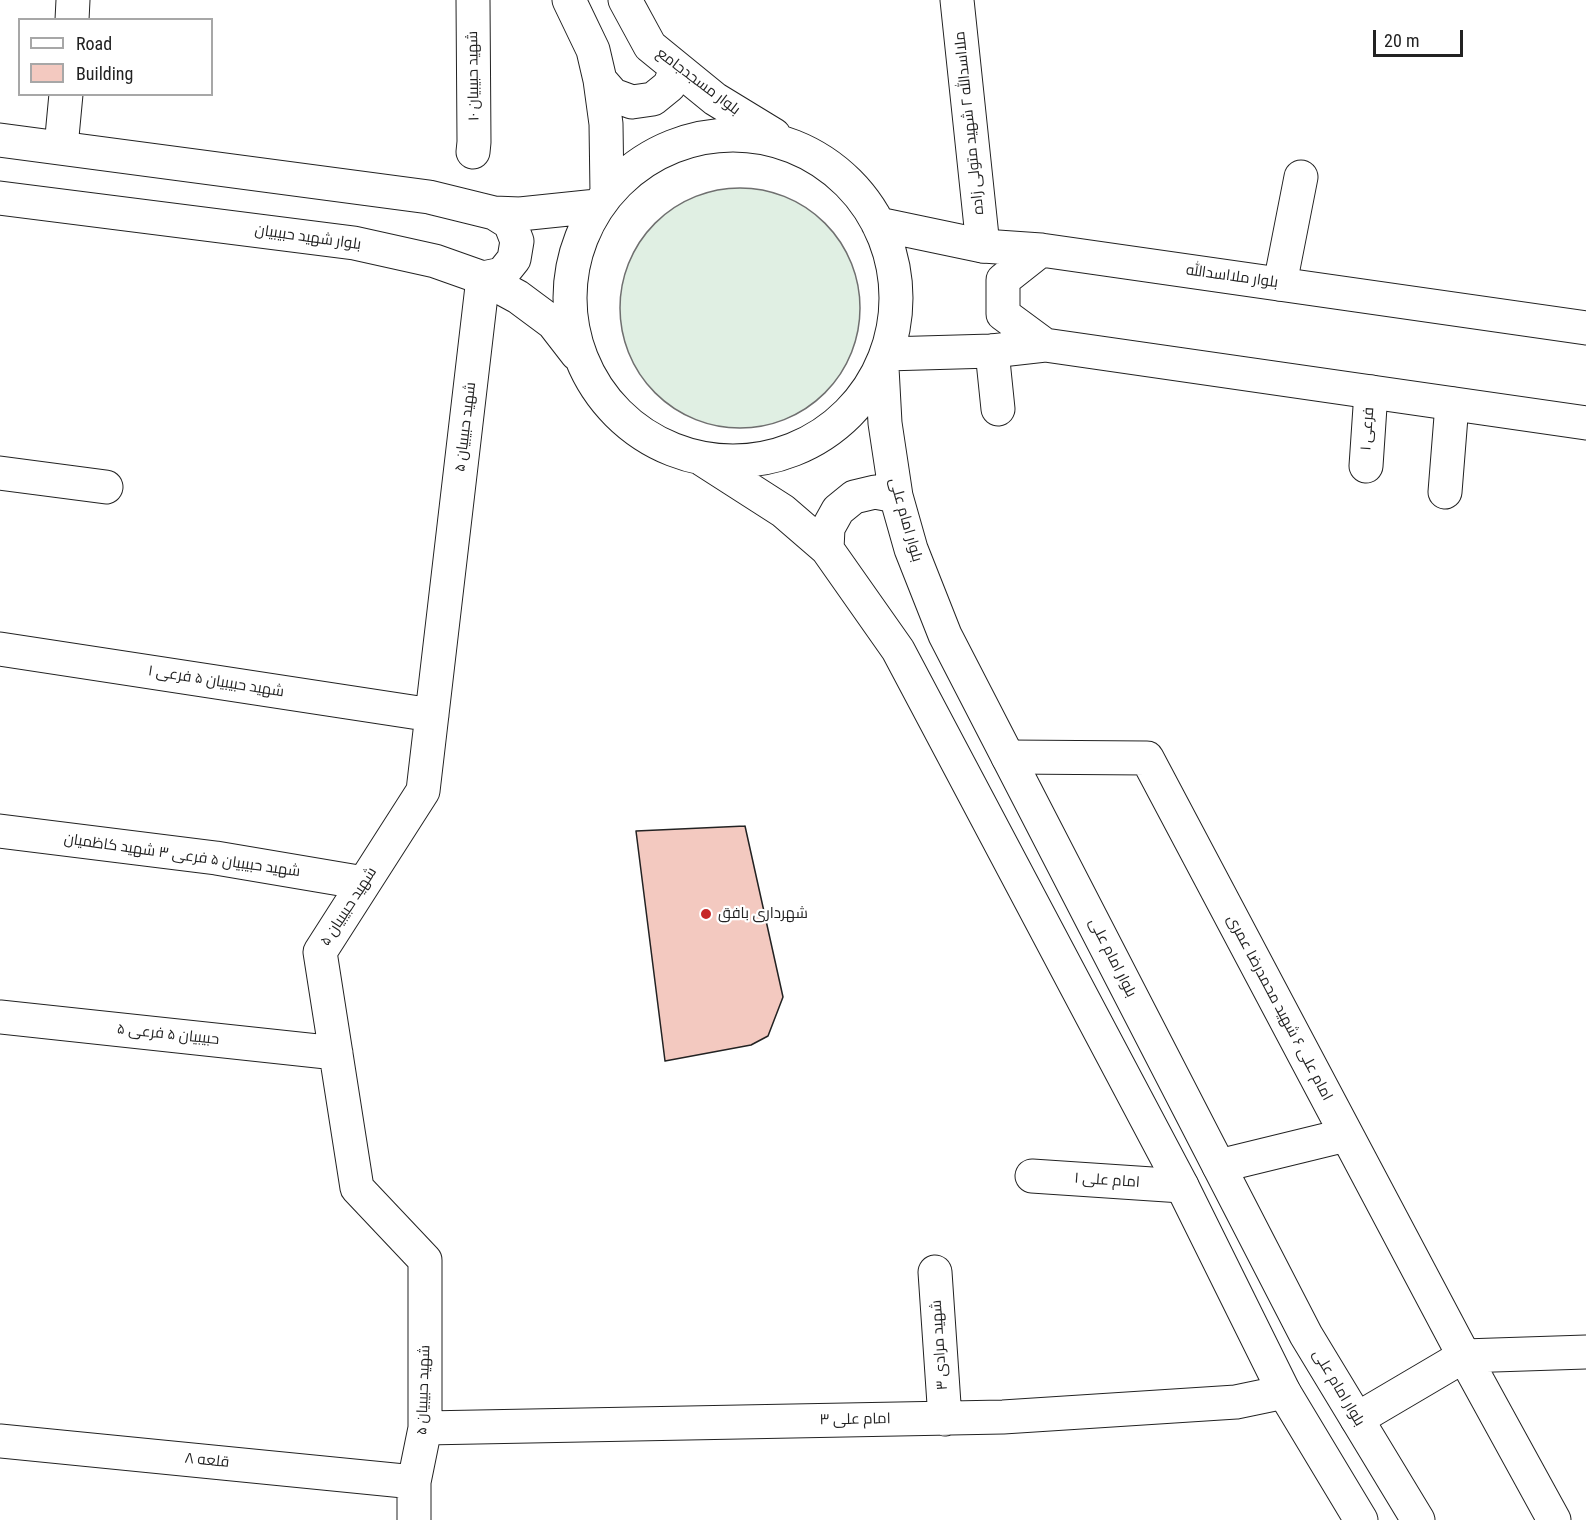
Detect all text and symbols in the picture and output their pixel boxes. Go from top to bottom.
legend [18,18,213,96]
scale bar [1376,18,1466,56]
street label: ملااسدالله ۲ شهید متولی زاده [951,30,989,216]
text: 20 m [1384,30,1419,51]
street label: شهید حبیبیان ۱۰ [464,31,484,121]
text: Road [76,33,112,54]
street label: بلوار مسجدجامع [653,45,743,119]
text: Building [76,63,133,84]
street label: بلوار شهید حبیبیان [254,222,362,254]
street label: بلوار ملااسدالله [1185,262,1279,292]
street label: شهید حبیبیان ۵ [452,381,480,473]
street label: فرعی ۱ [1357,407,1379,451]
street label: بلوار امام علی [884,476,926,564]
street label: شهید حبیبیان ۵ فرعی ۱ [147,662,285,702]
street label: شهید حبیبیان ۵ فرعی ۳ شهید کاظمیان [63,830,301,882]
street label: شهید حبیبیان ۵ [317,864,381,950]
place label: شهرداری بافق [718,905,808,923]
marker: شهرداری بافق [699,907,713,921]
street label: امام علی ۶ شهید محمدرضا عمری [1222,912,1336,1104]
street label: بلوار امام علی [1084,915,1140,1001]
street label: حبیبیان ۵ فرعی ۵ [116,1021,220,1049]
street label: امام علی ۱ [1074,1170,1140,1192]
street label: شهید مرادی ۳ [928,1299,952,1391]
street label: شهید حبیبیان ۵ [413,1345,435,1435]
street label: بلوار امام علی [1308,1346,1368,1430]
street label: امام علی ۳ [819,1410,891,1430]
street label: قلعه ۸ [184,1450,230,1472]

